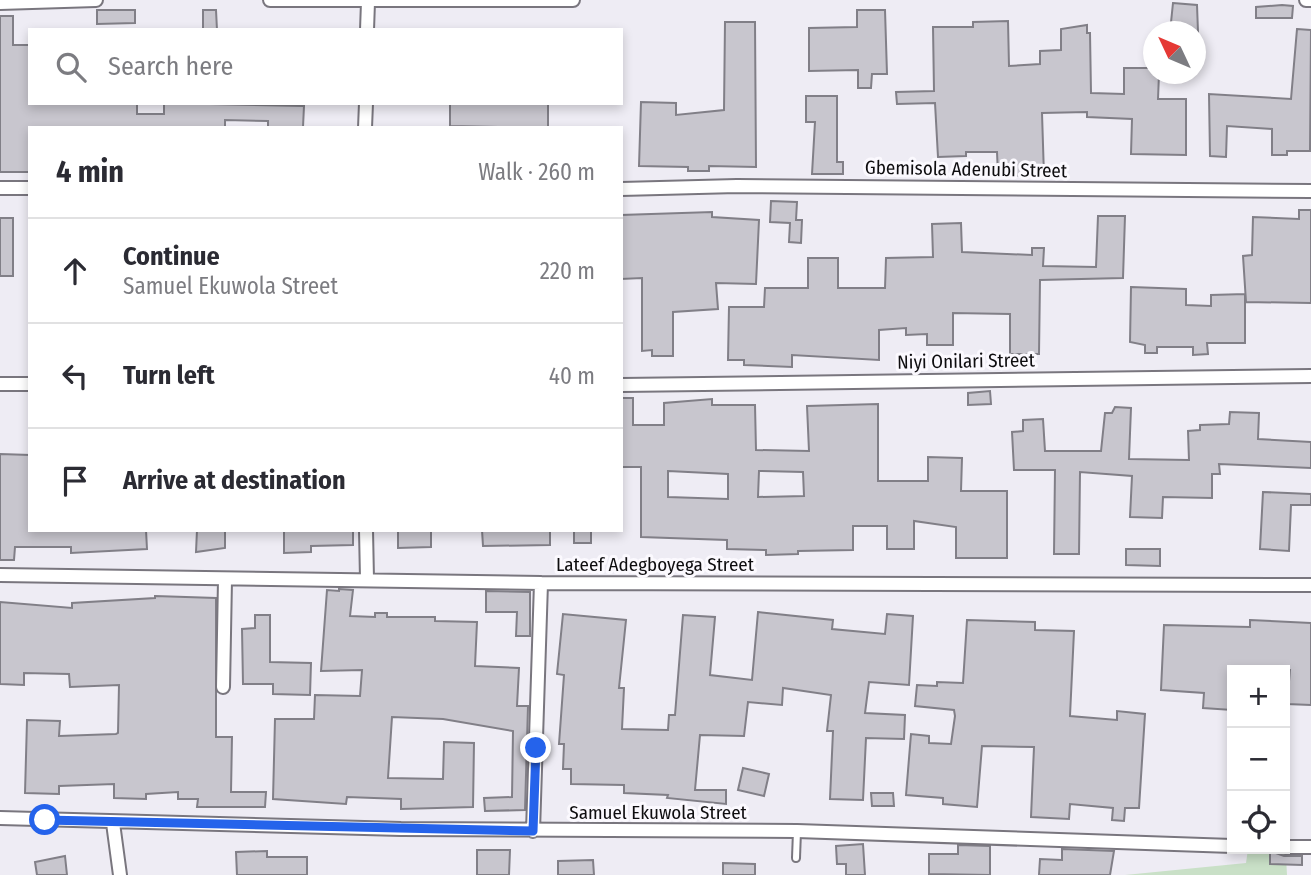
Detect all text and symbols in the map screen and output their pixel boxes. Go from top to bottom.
north arrow [1143,21,1206,84]
search box [28,28,623,105]
icon: search [52,48,90,86]
text: Search here [108,51,233,82]
text: 4 min [56,154,124,190]
street label: Gbemisola Adenubi Street [865,156,1068,182]
text: Walk · 260 m [478,158,595,186]
text: Continue [123,241,220,272]
icon: ahead [56,252,94,290]
text: 220 m [540,257,595,285]
text: Samuel Ekuwola Street [123,272,338,300]
street label: Niyi Onilari Street [897,348,1036,374]
icon: left [56,357,94,395]
text: Turn left [123,360,215,391]
text: 40 m [549,362,595,390]
icon: arrive [56,462,94,500]
text: Arrive at destination [123,465,346,496]
street label: Lateef Adegboyega Street [556,553,755,576]
map controls [1227,665,1290,854]
button: + [1227,665,1290,728]
button: − [1227,728,1290,791]
route end [520,732,551,763]
button: locate [1227,791,1290,854]
street label: Samuel Ekuwola Street [569,801,748,824]
route start [29,804,60,835]

